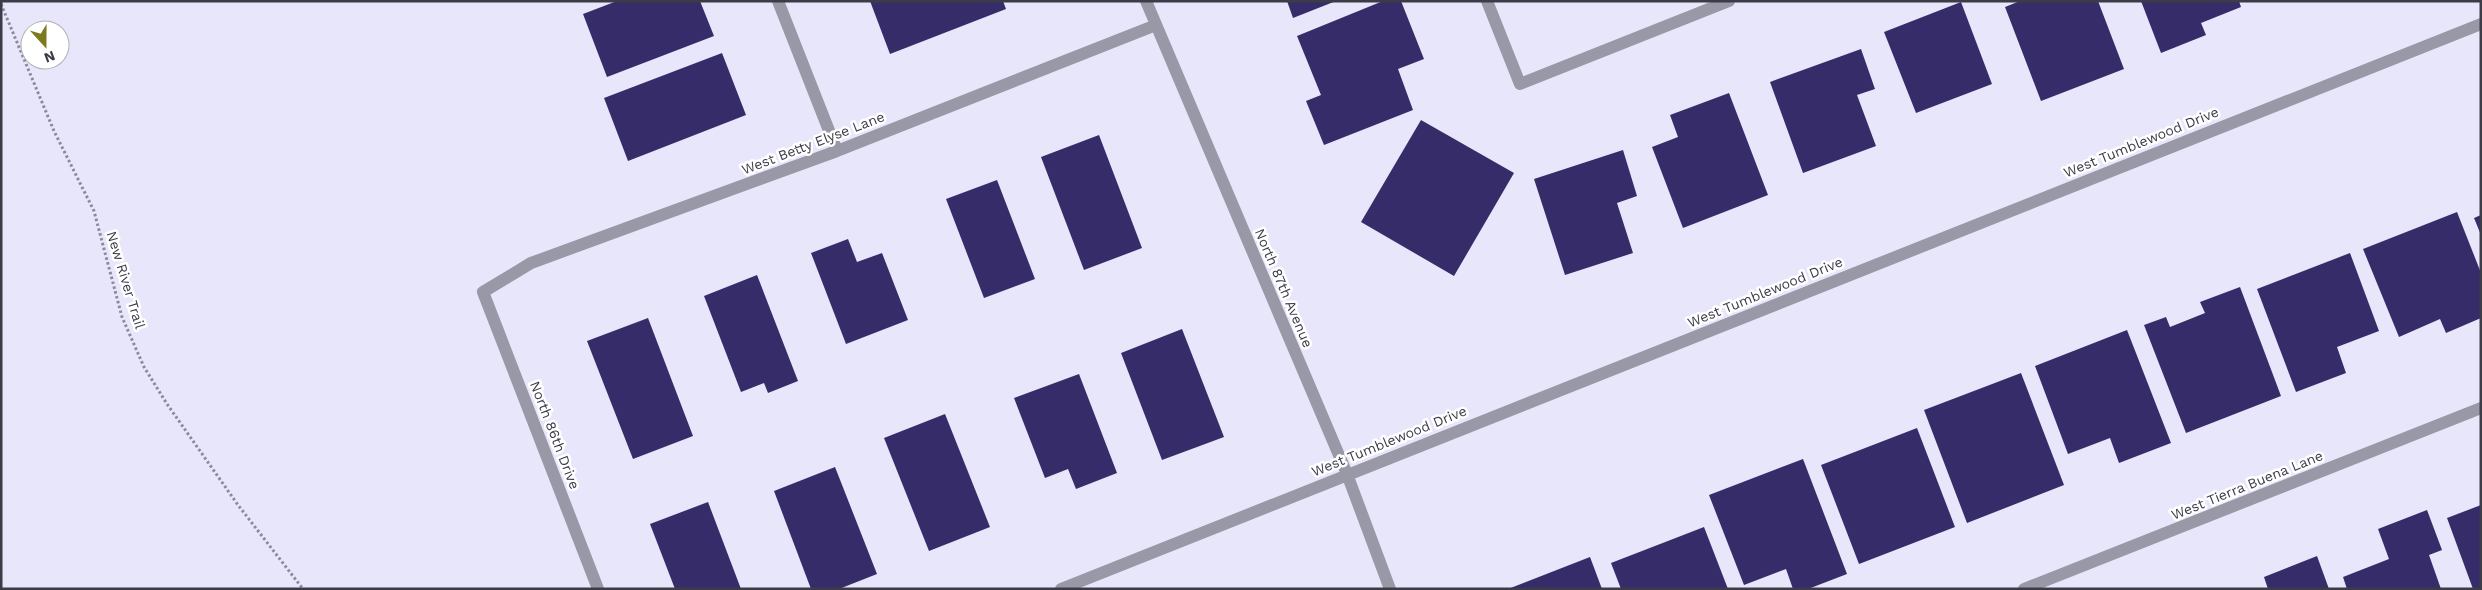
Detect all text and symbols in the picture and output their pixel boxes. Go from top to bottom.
north arrow [20,20,70,70]
text: N [42,48,57,66]
street label: West Tumblewood Drive [2061,104,2221,180]
street label: West Betty Elyse Lane [739,108,887,178]
street label: North 87th Avenue [1252,226,1316,350]
street label: New River Trail [104,229,149,331]
street label: West Tumblewood Drive [1685,254,1845,330]
street label: North 86th Drive [527,379,583,491]
street label: West Tumblewood Drive [1309,403,1469,479]
street label: West Tierra Buena Lane [2169,447,2325,523]

